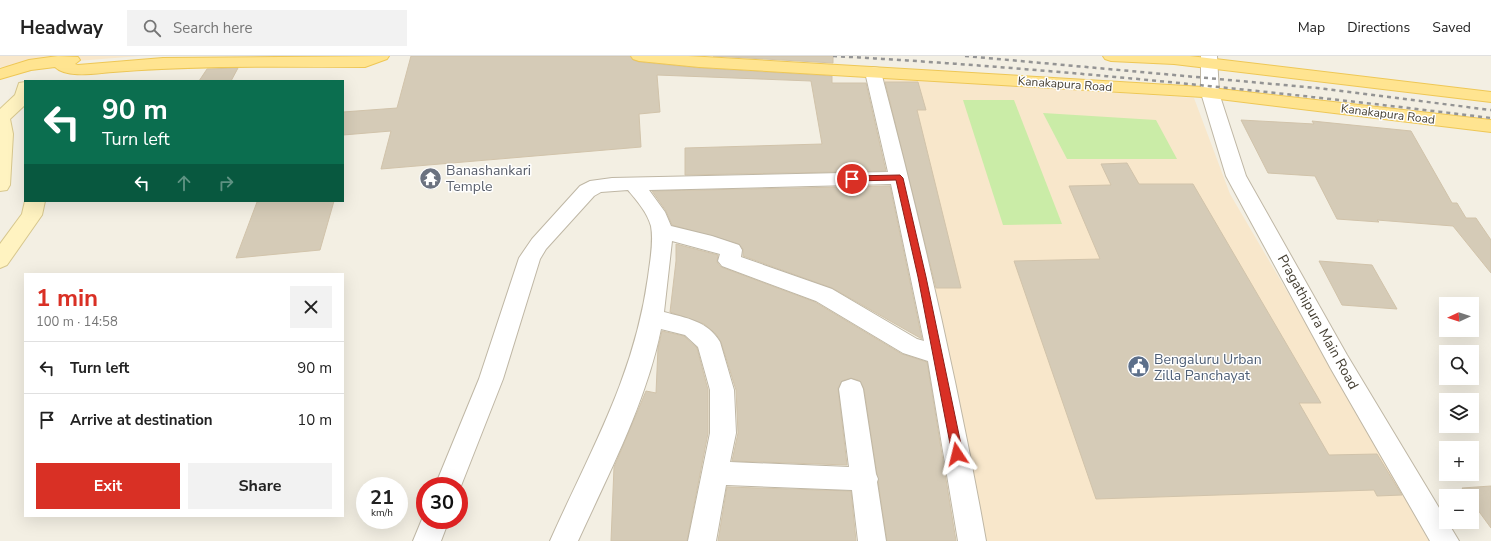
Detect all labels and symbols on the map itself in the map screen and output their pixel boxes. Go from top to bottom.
street label: Kanakapura Road [1017,73,1113,95]
street label: Kanakapura Road [1340,100,1436,128]
place label: Banashankari Temple [446,161,531,196]
pin [835,162,869,196]
temple icon: Banashankari Temple [418,165,444,191]
street label: Pragathipura Main Road [1273,251,1363,393]
north arrow [1439,297,1479,337]
place label: Bengaluru Urban Zilla Panchayat [1154,350,1262,385]
public building icon: Bengaluru Urban Zilla Panchayat [1126,354,1152,380]
position arrow [936,433,978,475]
speed limit sign: 30 [416,477,468,529]

